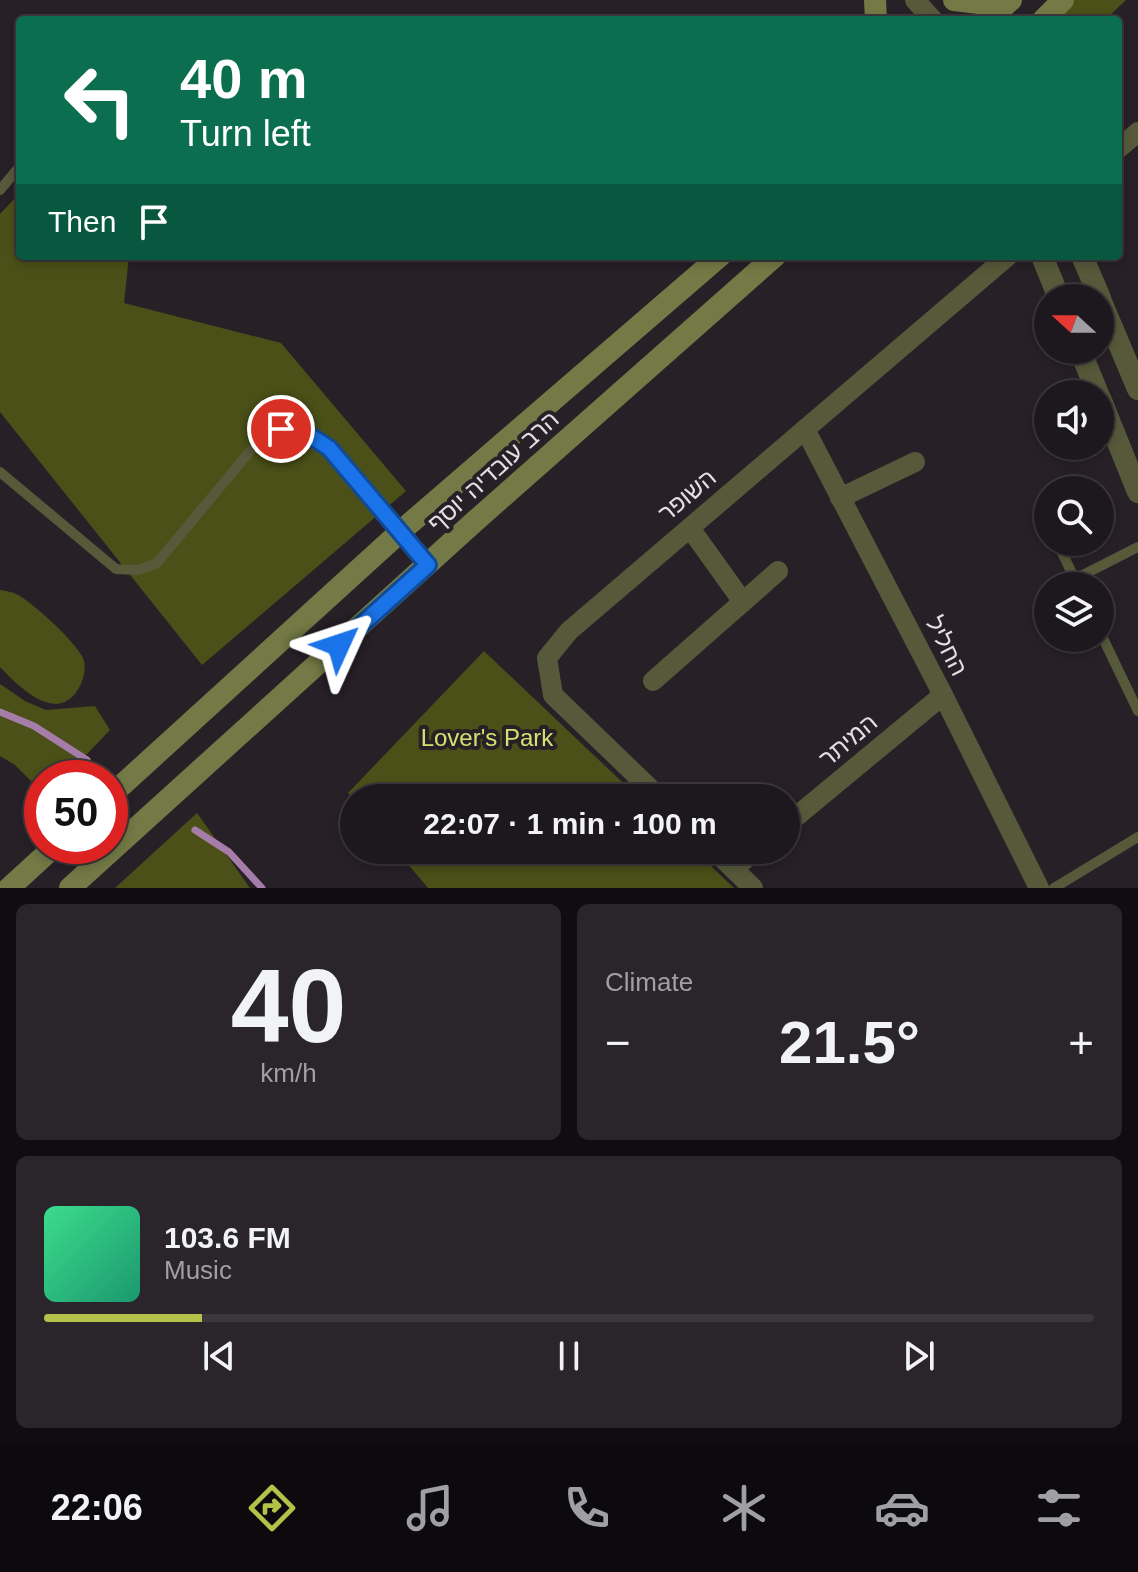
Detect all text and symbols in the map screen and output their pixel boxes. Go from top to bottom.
text: 40 m [180,47,308,110]
icon: left [48,48,152,152]
text: Turn left [180,113,311,154]
icon: arrive [132,200,176,244]
text: Then [48,205,116,238]
north arrow [1034,284,1114,364]
map controls [1034,284,1114,652]
button: sound [1034,380,1114,460]
pin [247,395,315,463]
street label: הרב עובדיה יוסף [422,405,564,537]
icon: arrive [259,407,303,451]
street label: השופר [653,463,721,527]
button: search [1034,476,1114,556]
button: layers [1034,572,1114,652]
position arrow [297,603,381,687]
street label: החליל [921,612,973,680]
street label: המיתר [814,708,882,772]
park label: Lover's Park [421,724,554,751]
speed limit sign: 50 [24,760,128,864]
text: 22:07 · 1 min · 100 m [423,807,717,840]
text: 40 [231,948,346,1064]
text: Climate [605,967,693,997]
text: 21.5° [779,1009,920,1076]
text: − [605,1018,631,1067]
text: + [1068,1018,1094,1067]
text: km/h [260,1058,317,1088]
text: 103.6 FM [164,1221,291,1254]
text: Music [164,1255,232,1285]
icon: previous [197,1334,241,1378]
icon: pause [547,1334,591,1378]
icon: next [897,1334,941,1378]
icon: directions [244,1480,300,1536]
icon: music [402,1480,458,1536]
icon: phone [559,1480,615,1536]
icon: climate [716,1480,772,1536]
icon: car [874,1480,930,1536]
icon: filters [1031,1480,1087,1536]
text: 22:06 [51,1487,143,1528]

